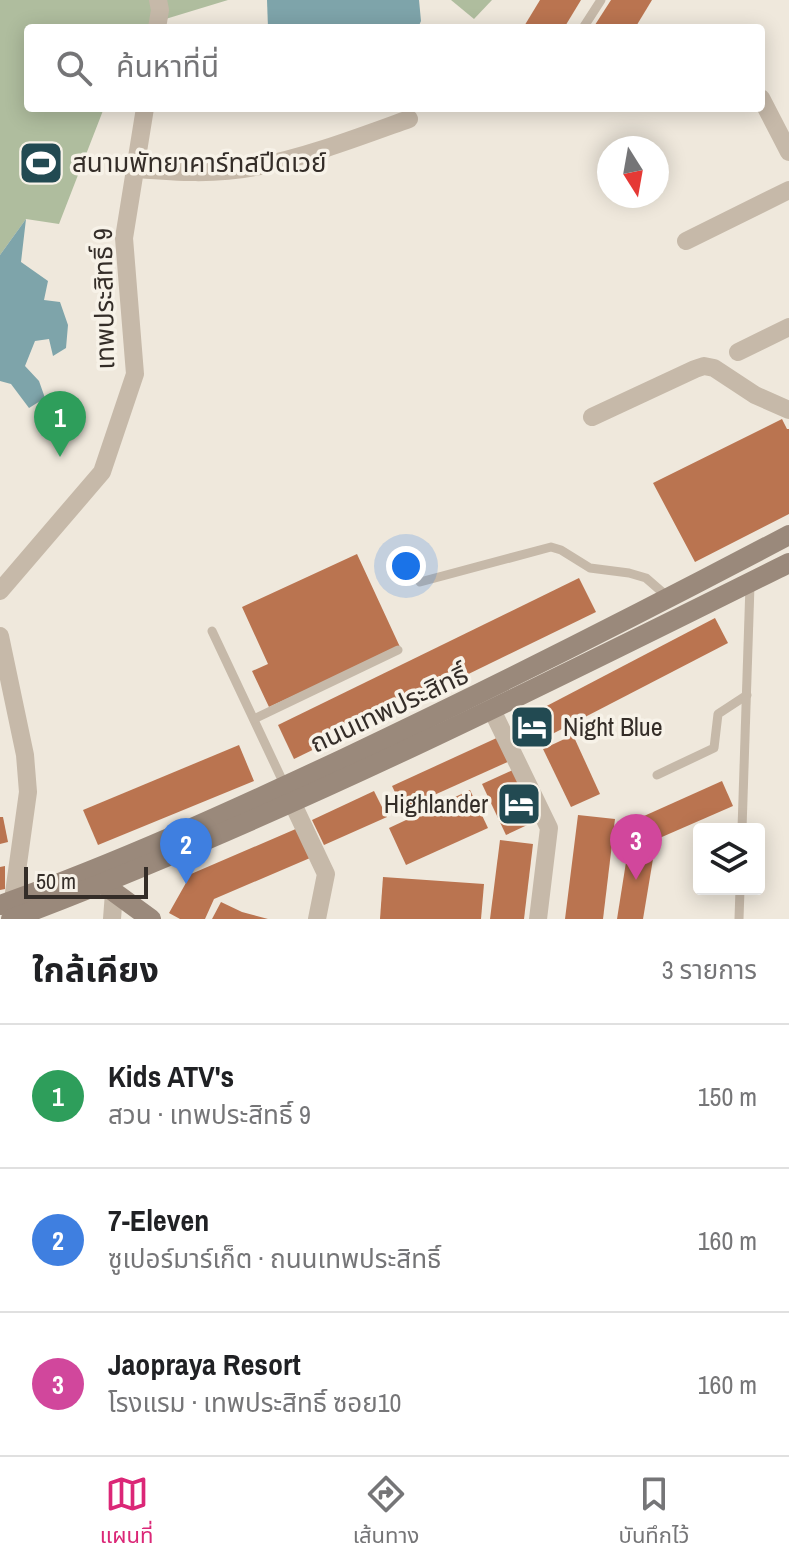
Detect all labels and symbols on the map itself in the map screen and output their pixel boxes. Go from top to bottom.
north arrow [597,136,669,208]
sports icon: สนามพัทยาคาร์ทสปีดเวย์ [17,139,65,187]
place label: สนามพัทยาคาร์ทสปีดเวย์ [72,145,327,180]
street label: เทพประสิทธิ์ 9 [85,228,122,370]
pin: 1 [34,391,86,457]
your location [386,546,426,586]
street label: ถนนเทพประสิทธิ์ [304,656,474,761]
hotel icon: Night Blue [508,703,556,751]
place label: Night Blue [563,709,663,744]
hotel icon: Highlander [495,780,543,828]
place label: Highlander [384,786,488,821]
pin: 3 [610,814,662,880]
pin: 2 [160,818,212,884]
scale bar [24,863,148,899]

